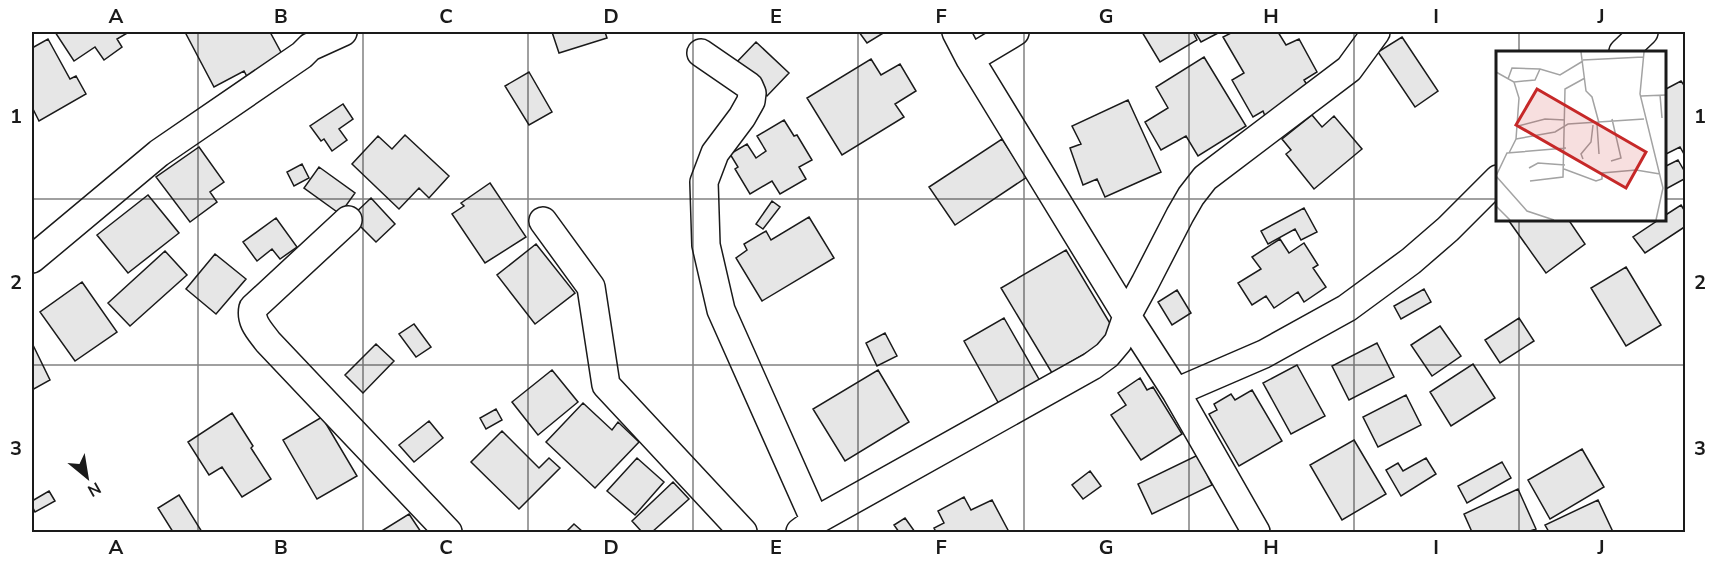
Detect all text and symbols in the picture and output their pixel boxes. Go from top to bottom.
text: A [109,3,124,30]
text: B [274,3,288,30]
text: C [439,3,453,30]
text: D [603,3,619,30]
text: E [770,3,782,30]
text: F [935,3,947,30]
text: G [1099,3,1113,30]
text: H [1263,3,1279,30]
text: I [1433,3,1439,30]
text: J [1596,3,1605,30]
inset map [1496,51,1666,220]
text: 1 [10,103,22,130]
text: 1 [1694,103,1706,130]
text: 2 [10,269,22,296]
text: 2 [1694,269,1706,296]
text: 3 [10,435,22,462]
text: 3 [1694,435,1706,462]
north arrow [57,447,117,507]
text: N [83,477,105,502]
text: A [109,534,124,561]
text: B [274,534,288,561]
text: C [439,534,453,561]
text: D [603,534,619,561]
text: E [770,534,782,561]
text: F [935,534,947,561]
text: G [1099,534,1113,561]
text: H [1263,534,1279,561]
text: I [1433,534,1439,561]
text: J [1596,534,1605,561]

